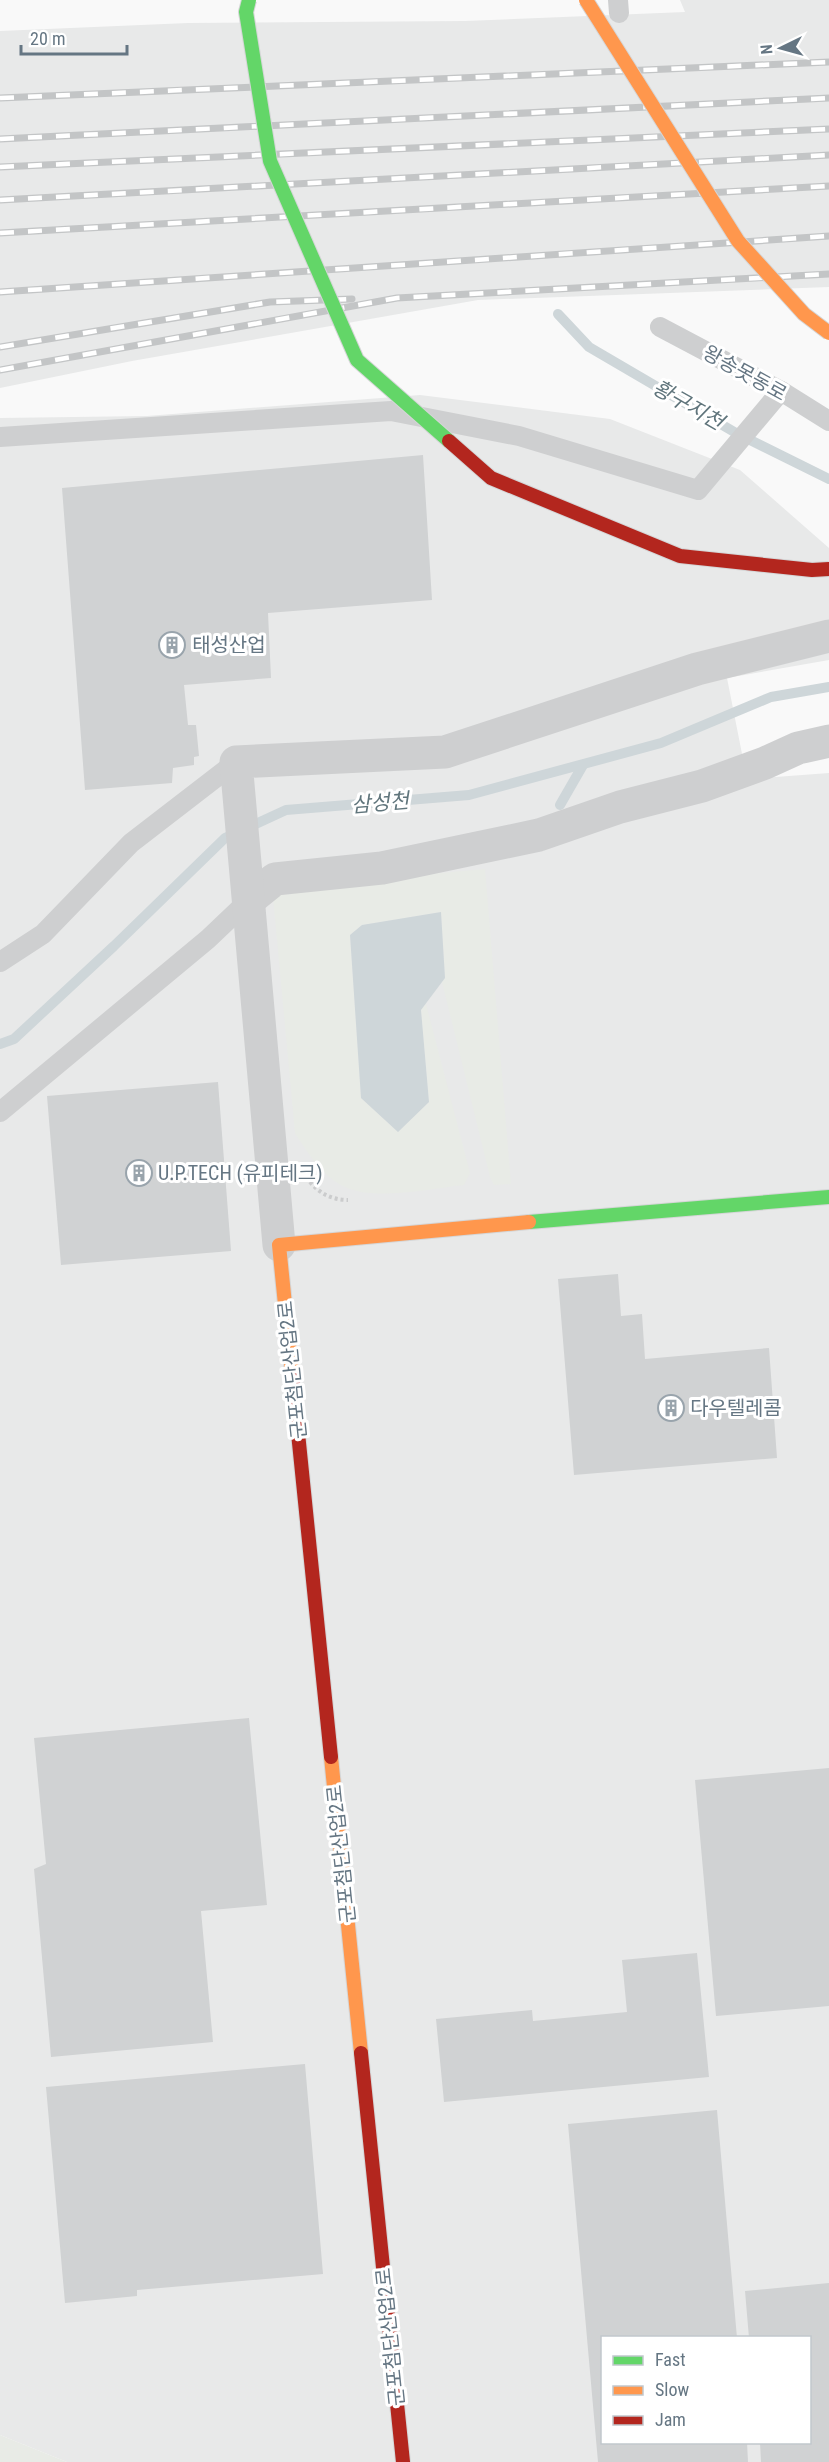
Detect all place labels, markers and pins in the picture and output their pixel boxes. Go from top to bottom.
building icon: 태성산업 [157,630,187,660]
place label: 태성산업 [192,633,266,657]
building icon: U.P.TECH (유피테크) [124,1158,154,1188]
place label: U.P.TECH (유피테크) [158,1161,323,1185]
building icon: 다우텔레콤 [656,1393,686,1423]
place label: 다우텔레콤 [690,1396,782,1420]

